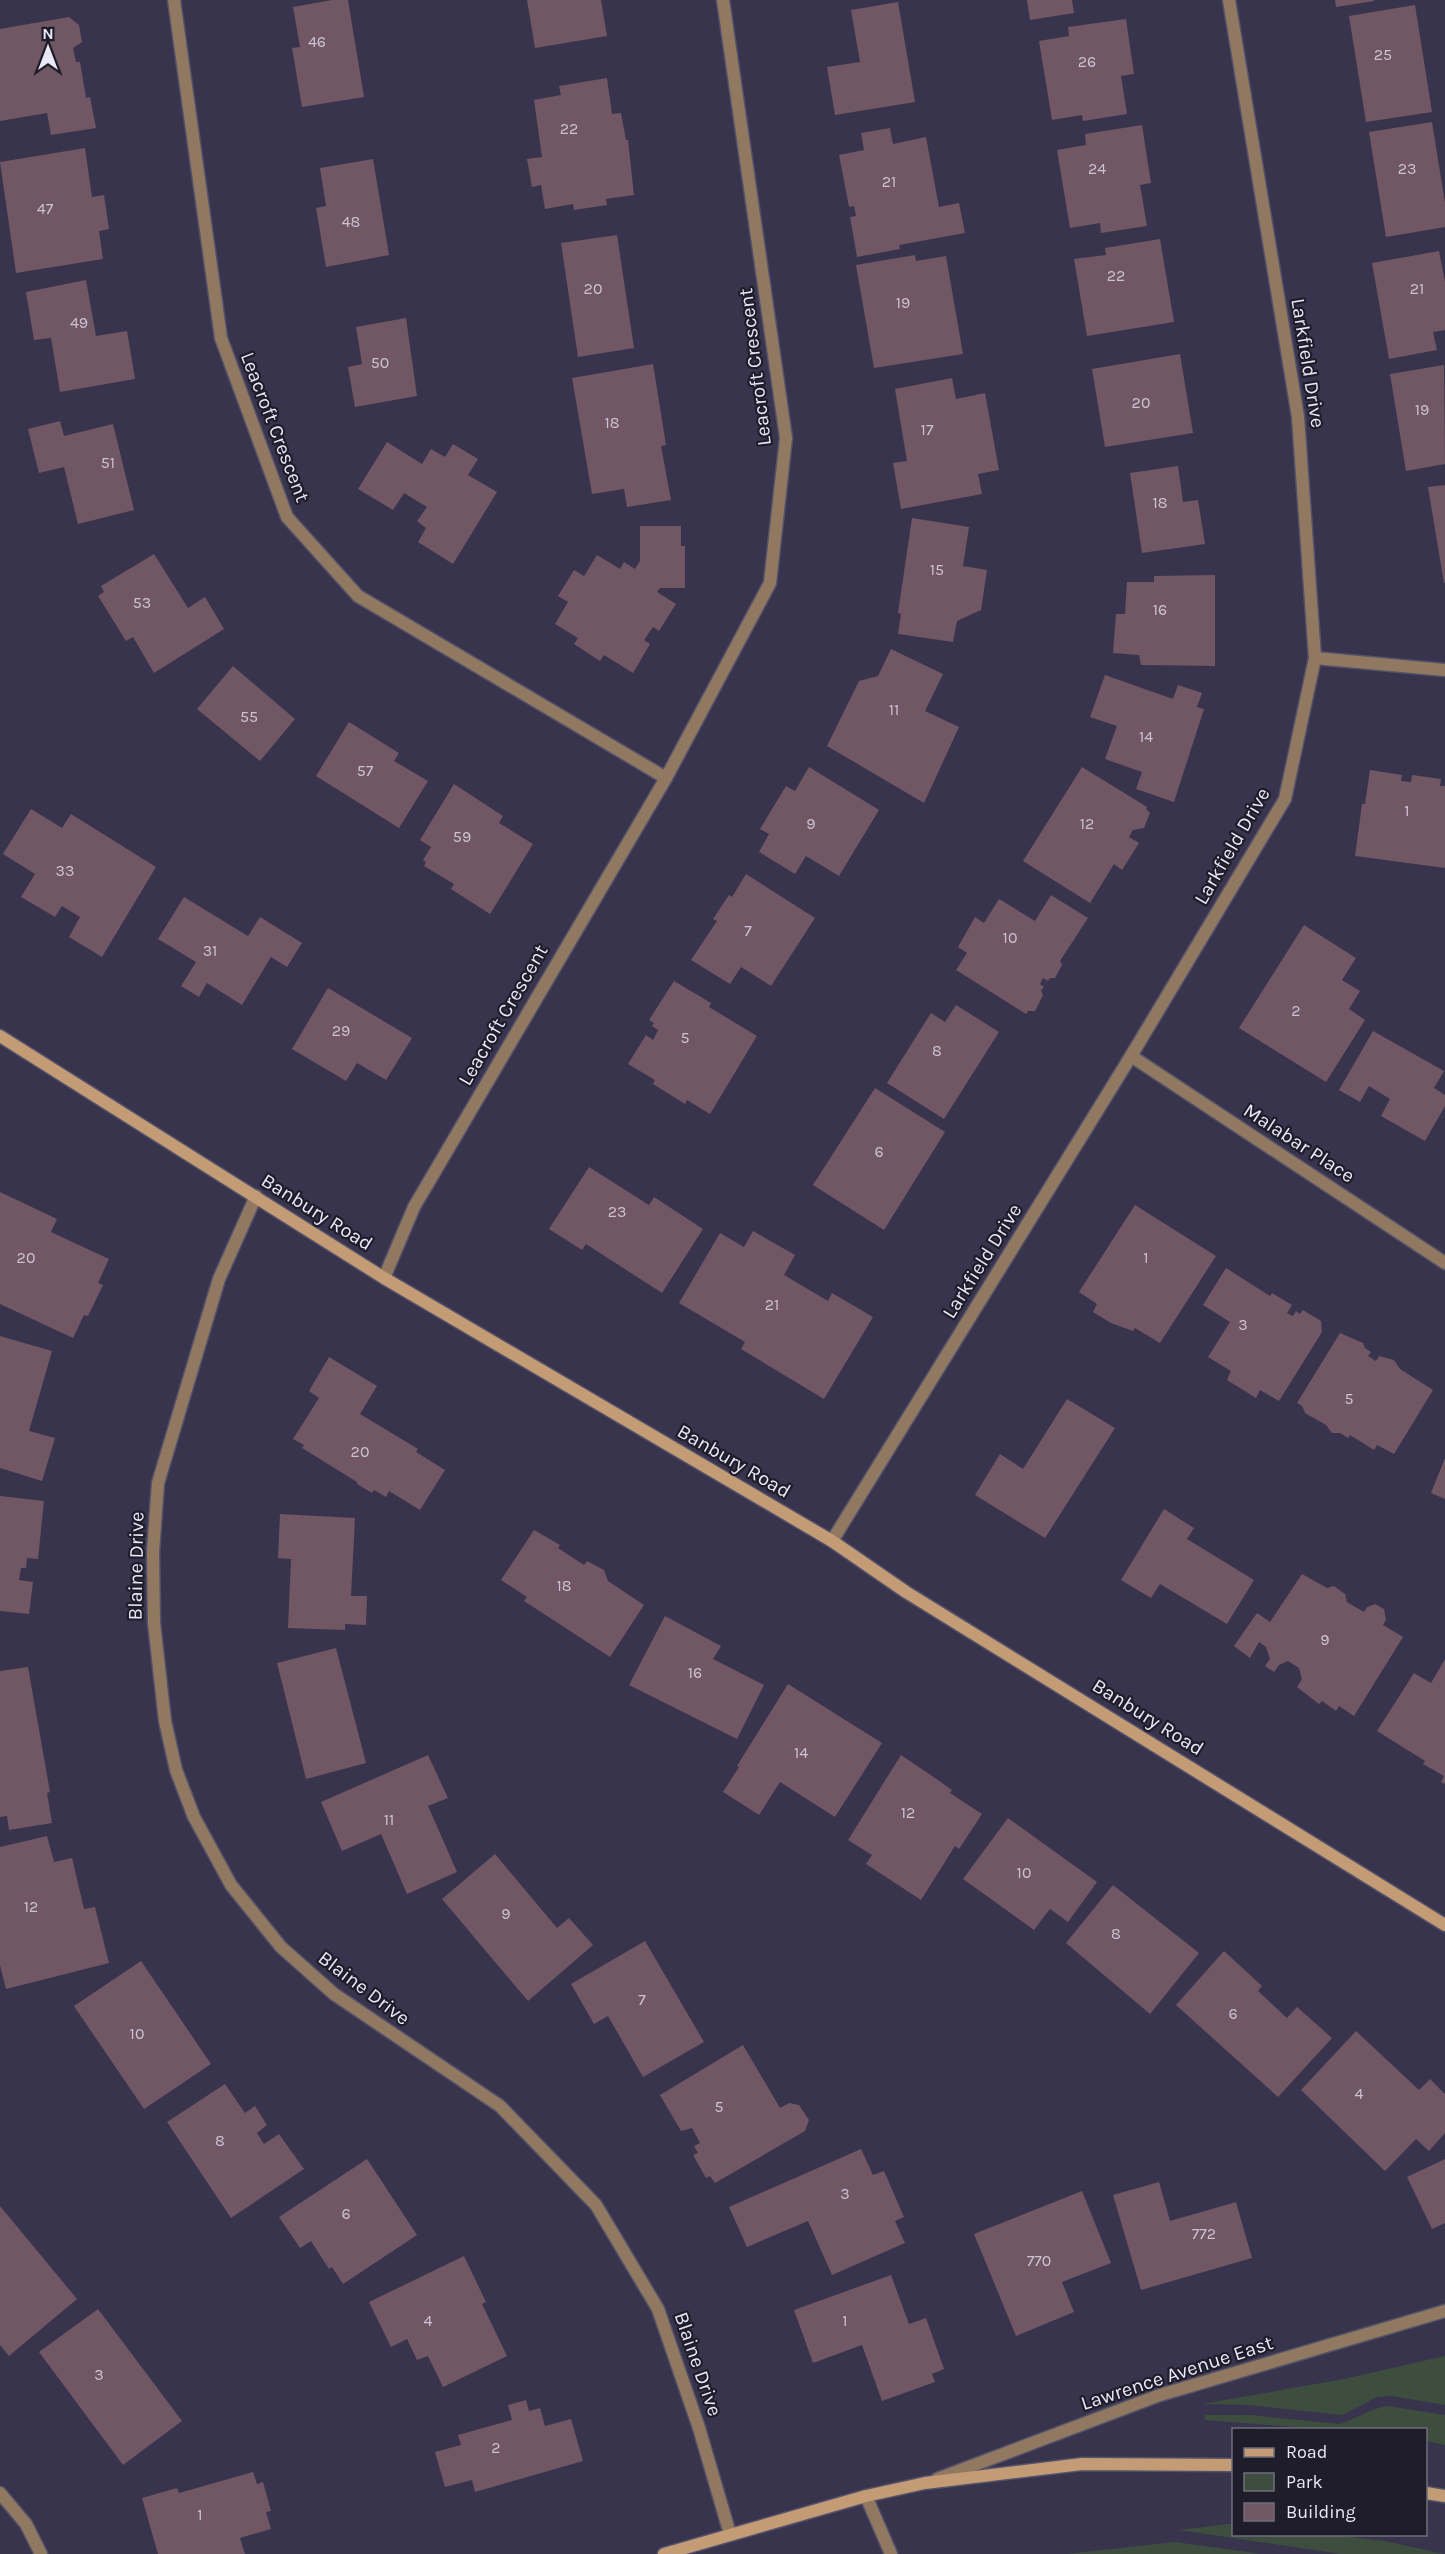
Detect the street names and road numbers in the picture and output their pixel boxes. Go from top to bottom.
street label: Leacroft Crescent [734,286,776,447]
street label: Larkfield Drive [1286,297,1330,429]
street label: Leacroft Crescent [236,349,314,506]
street label: Larkfield Drive [1189,784,1275,908]
street label: Leacroft Crescent [453,940,553,1089]
street label: Malabar Place [1239,1099,1359,1187]
street label: Banbury Road [257,1169,377,1255]
street label: Larkfield Drive [938,1199,1026,1323]
street label: Banbury Road [673,1419,795,1503]
street label: Blaine Drive [124,1511,148,1621]
street label: Banbury Road [1088,1674,1208,1760]
street label: Blaine Drive [314,1946,414,2030]
street label: Blaine Drive [669,2309,727,2419]
street label: Lawrence Avenue East [1078,2331,1276,2415]

